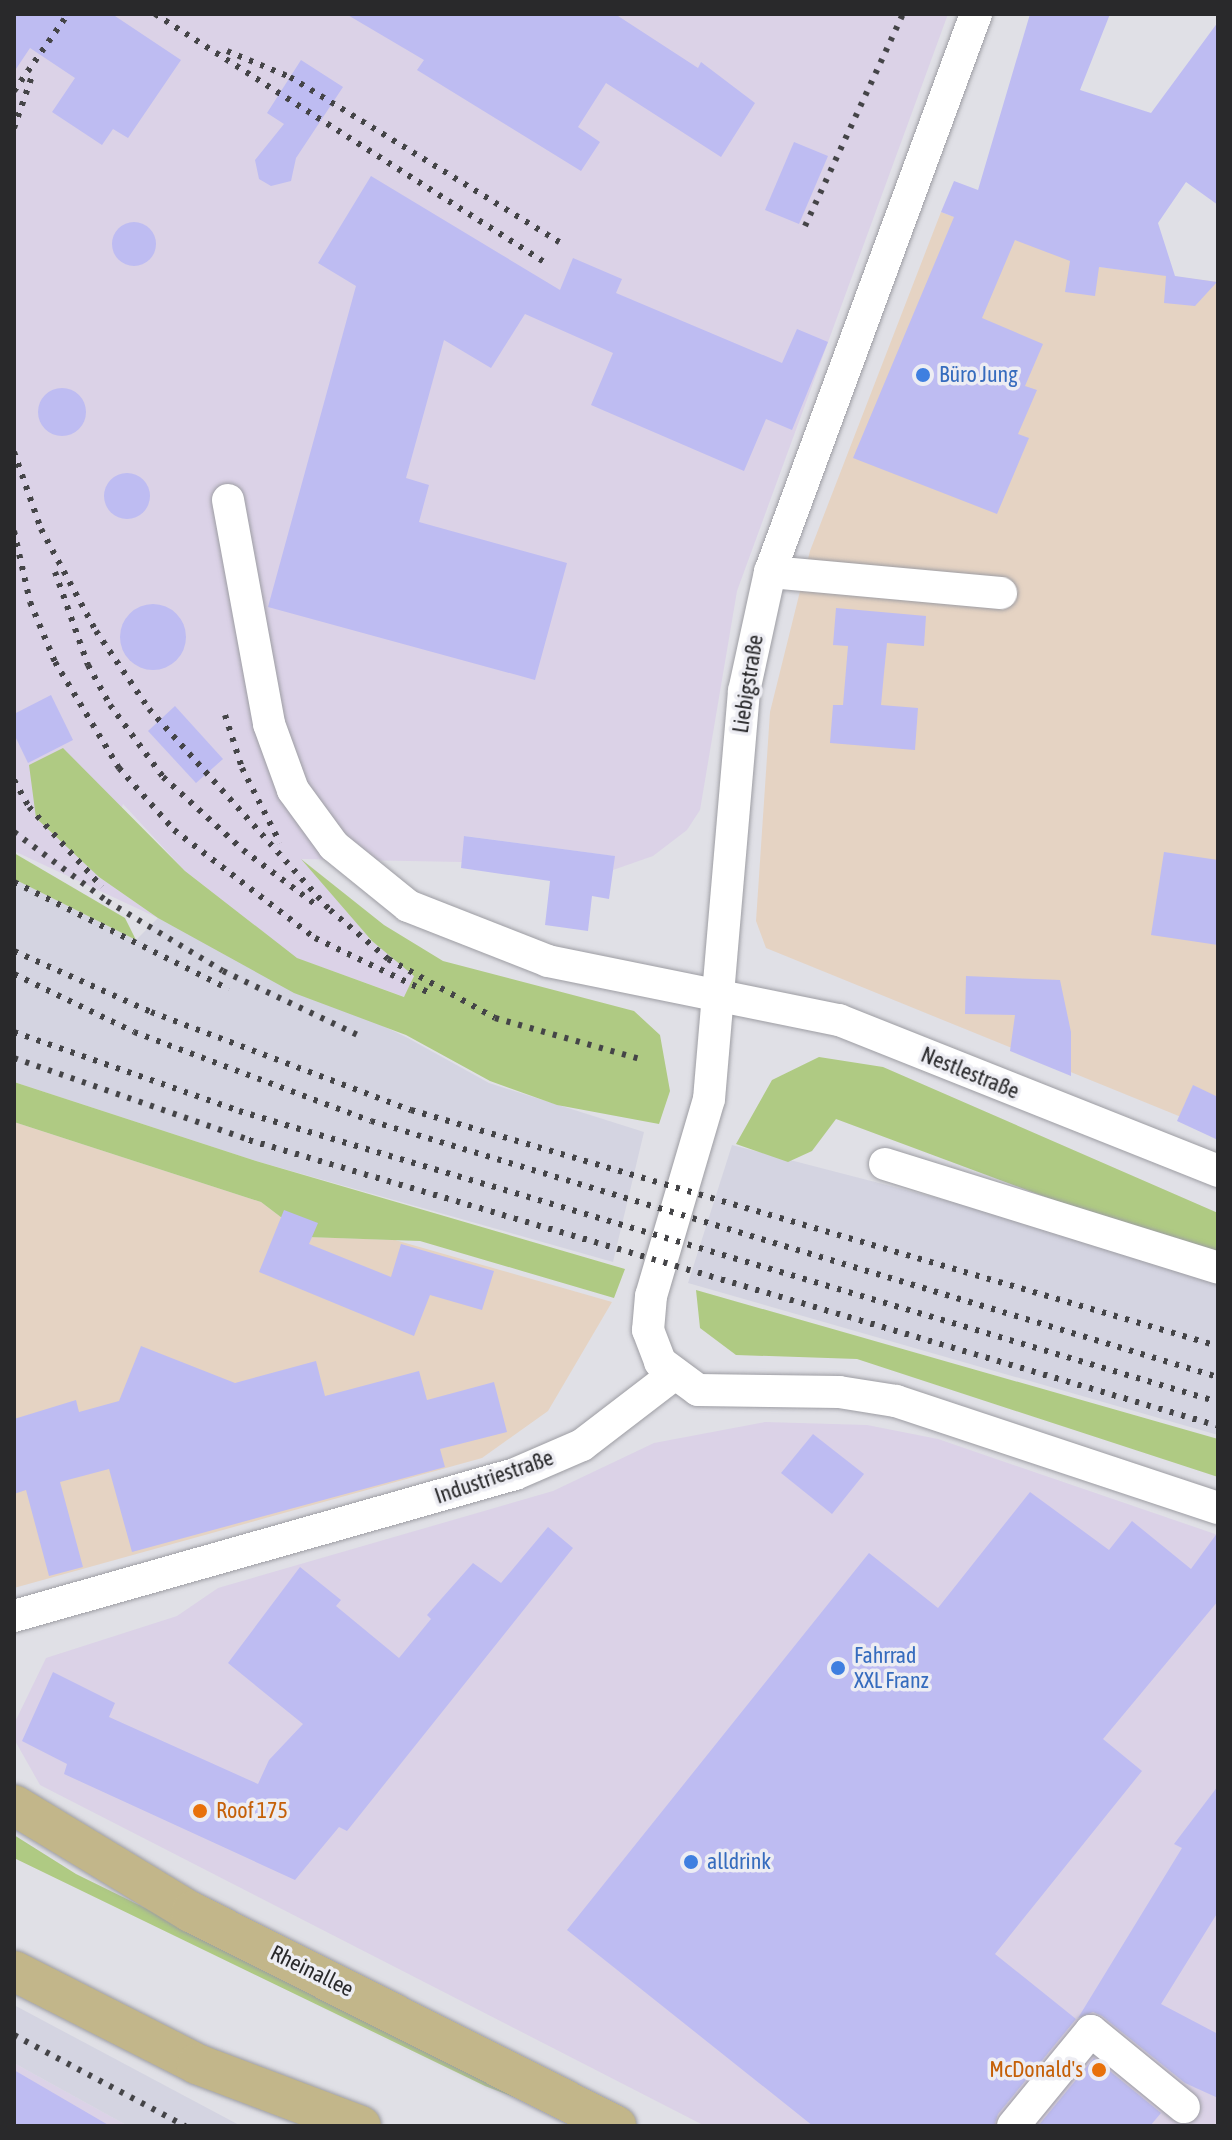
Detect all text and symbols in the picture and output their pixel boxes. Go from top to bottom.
place label: Büro Jung [939,362,1018,388]
marker: Büro Jung [914,366,932,384]
street label: Liebigstraße [727,633,769,735]
street label: Nestlestraße [917,1041,1023,1105]
street label: Industriestraße [431,1444,557,1510]
place label: Fahrrad XXL Franz [854,1642,929,1694]
marker: Fahrrad XXL Franz [829,1659,847,1677]
place label: Roof 175 [216,1798,288,1824]
marker: Roof 175 [191,1802,209,1820]
place label: alldrink [707,1849,771,1875]
marker: alldrink [682,1853,700,1871]
street label: Rheinallee [266,1940,358,2002]
place label: McDonald's [989,2057,1083,2083]
marker: McDonald's [1090,2061,1108,2079]

